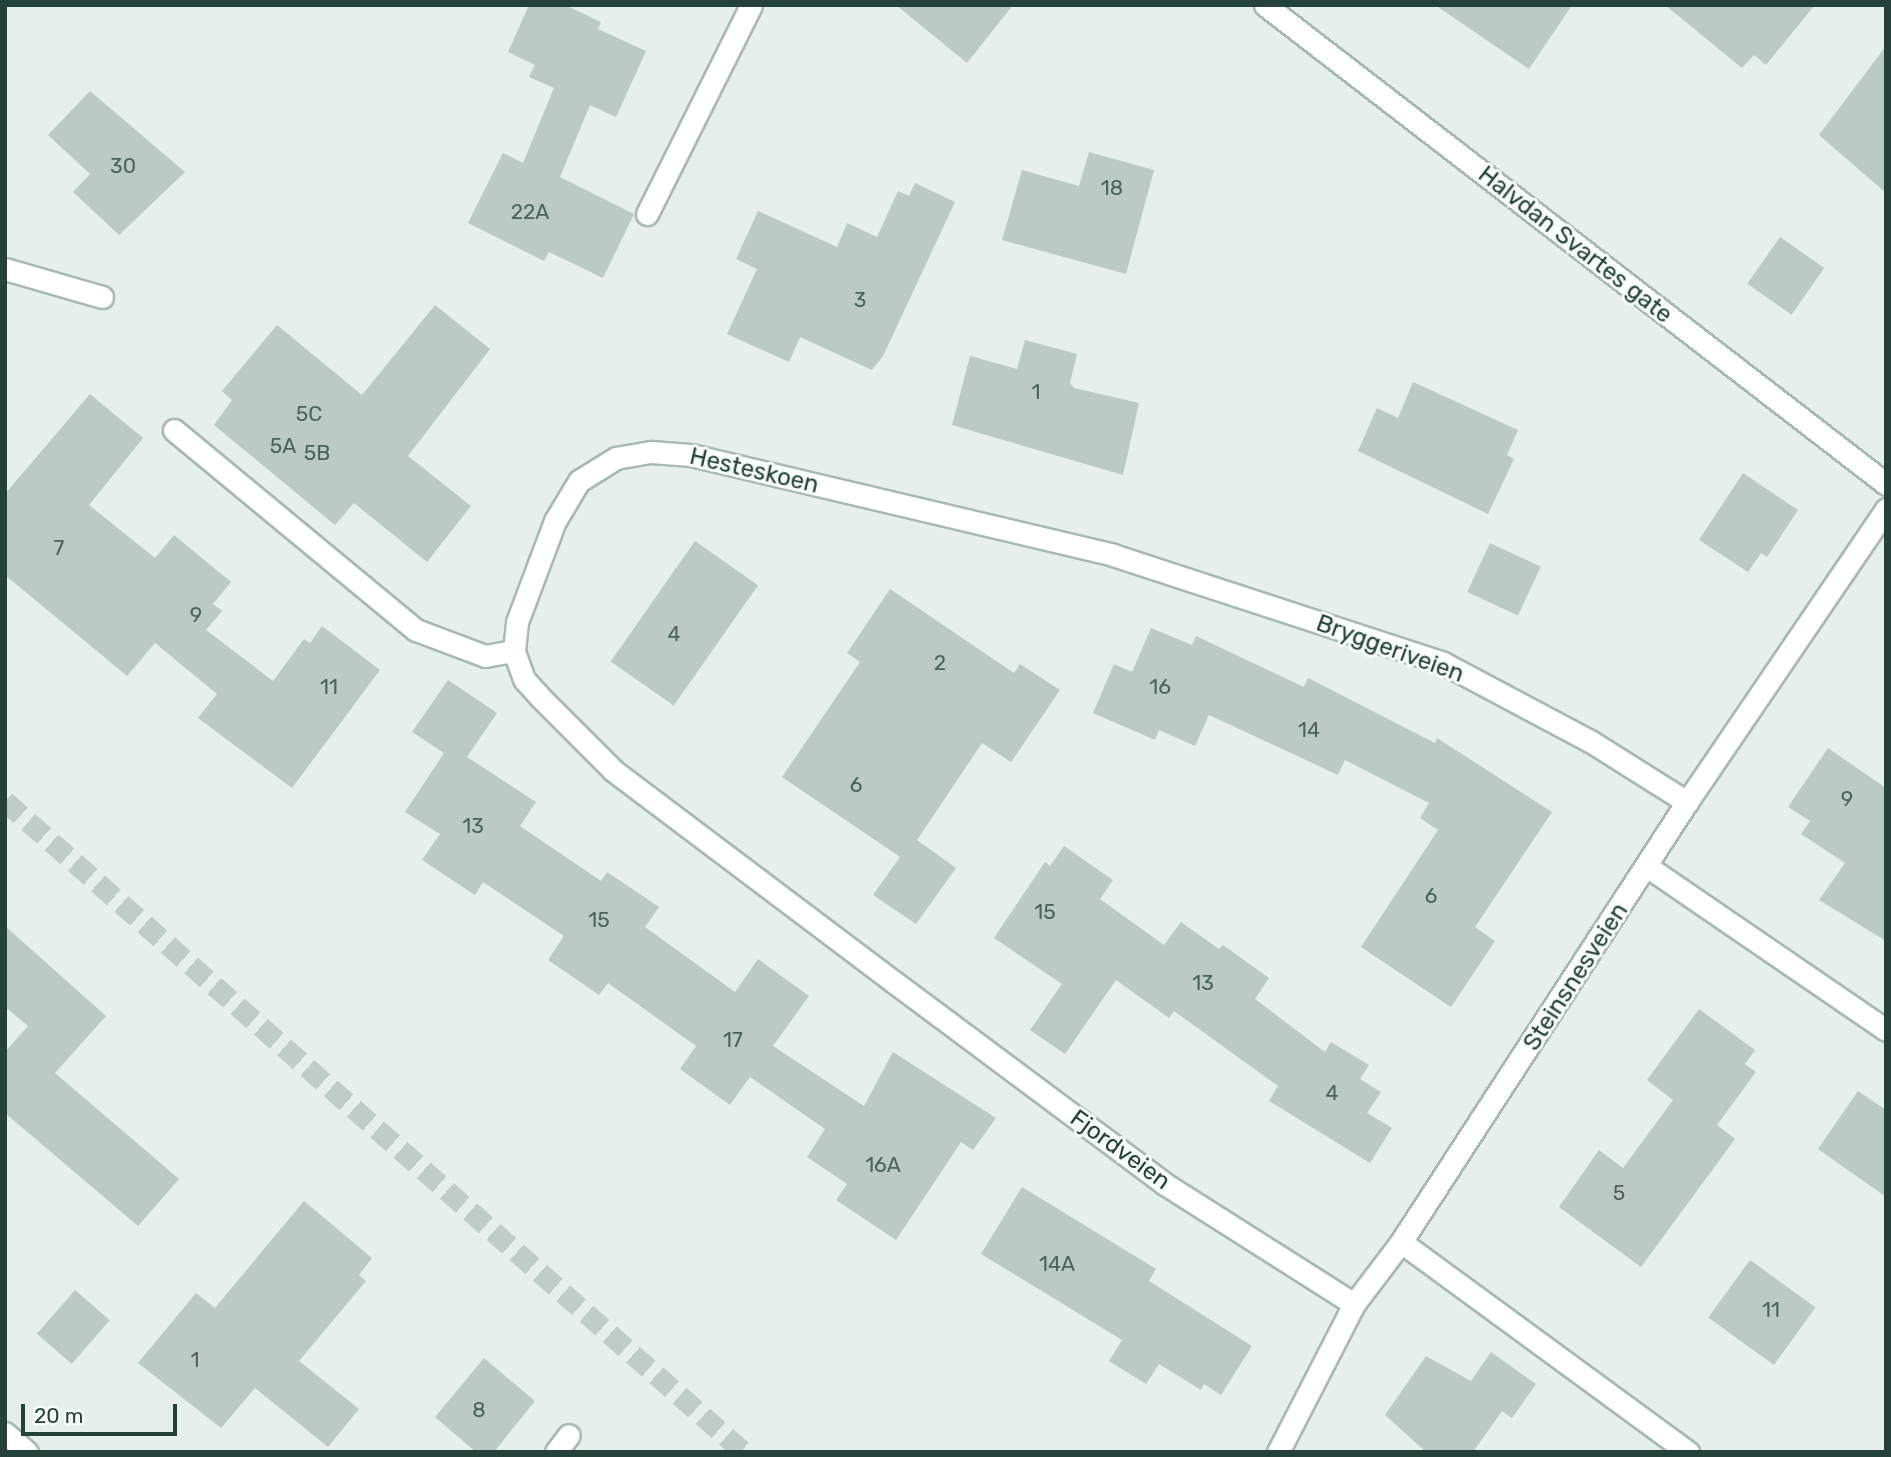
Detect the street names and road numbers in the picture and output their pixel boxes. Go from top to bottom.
street label: Halvdan Svartes gate [1472,160,1678,330]
street label: Hesteskoen [687,442,821,500]
street label: Bryggeriveien [1312,609,1468,689]
street label: Steinsnesveien [1518,898,1634,1056]
street label: Fjordveien [1064,1104,1176,1196]

